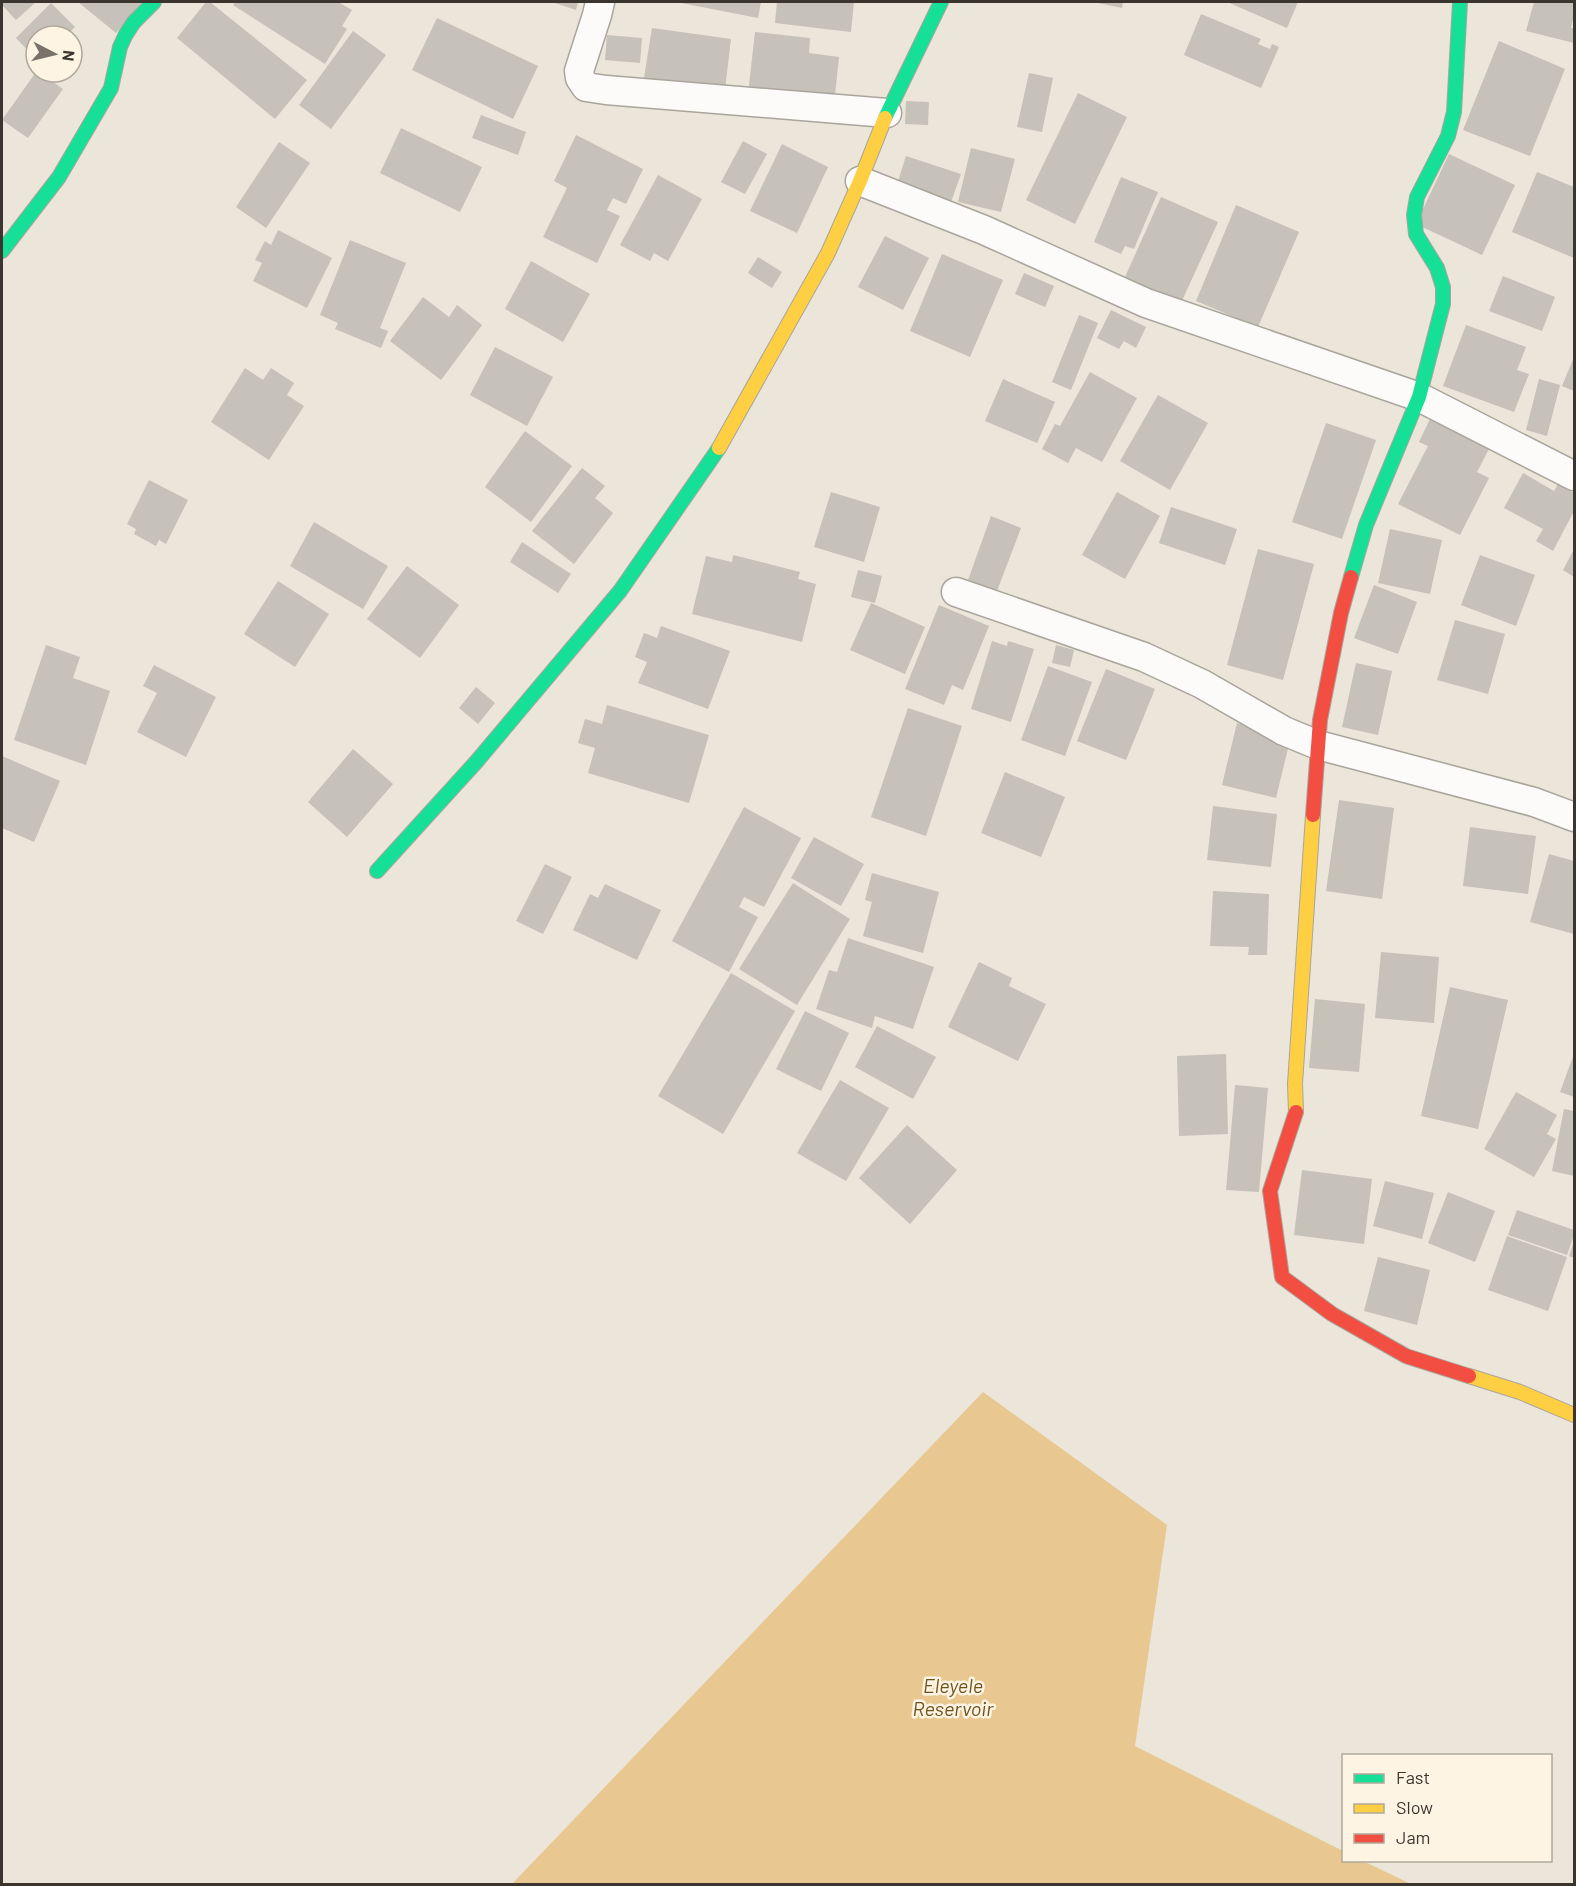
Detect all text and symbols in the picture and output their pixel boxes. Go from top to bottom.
north arrow [24,24,84,84]
text: N [59,49,79,62]
water label: Eleyele Reservoir [913,1673,994,1720]
legend [1342,1754,1552,1862]
text: Fast [1396,1766,1430,1788]
text: Slow [1396,1796,1433,1818]
text: Jam [1396,1826,1430,1848]

